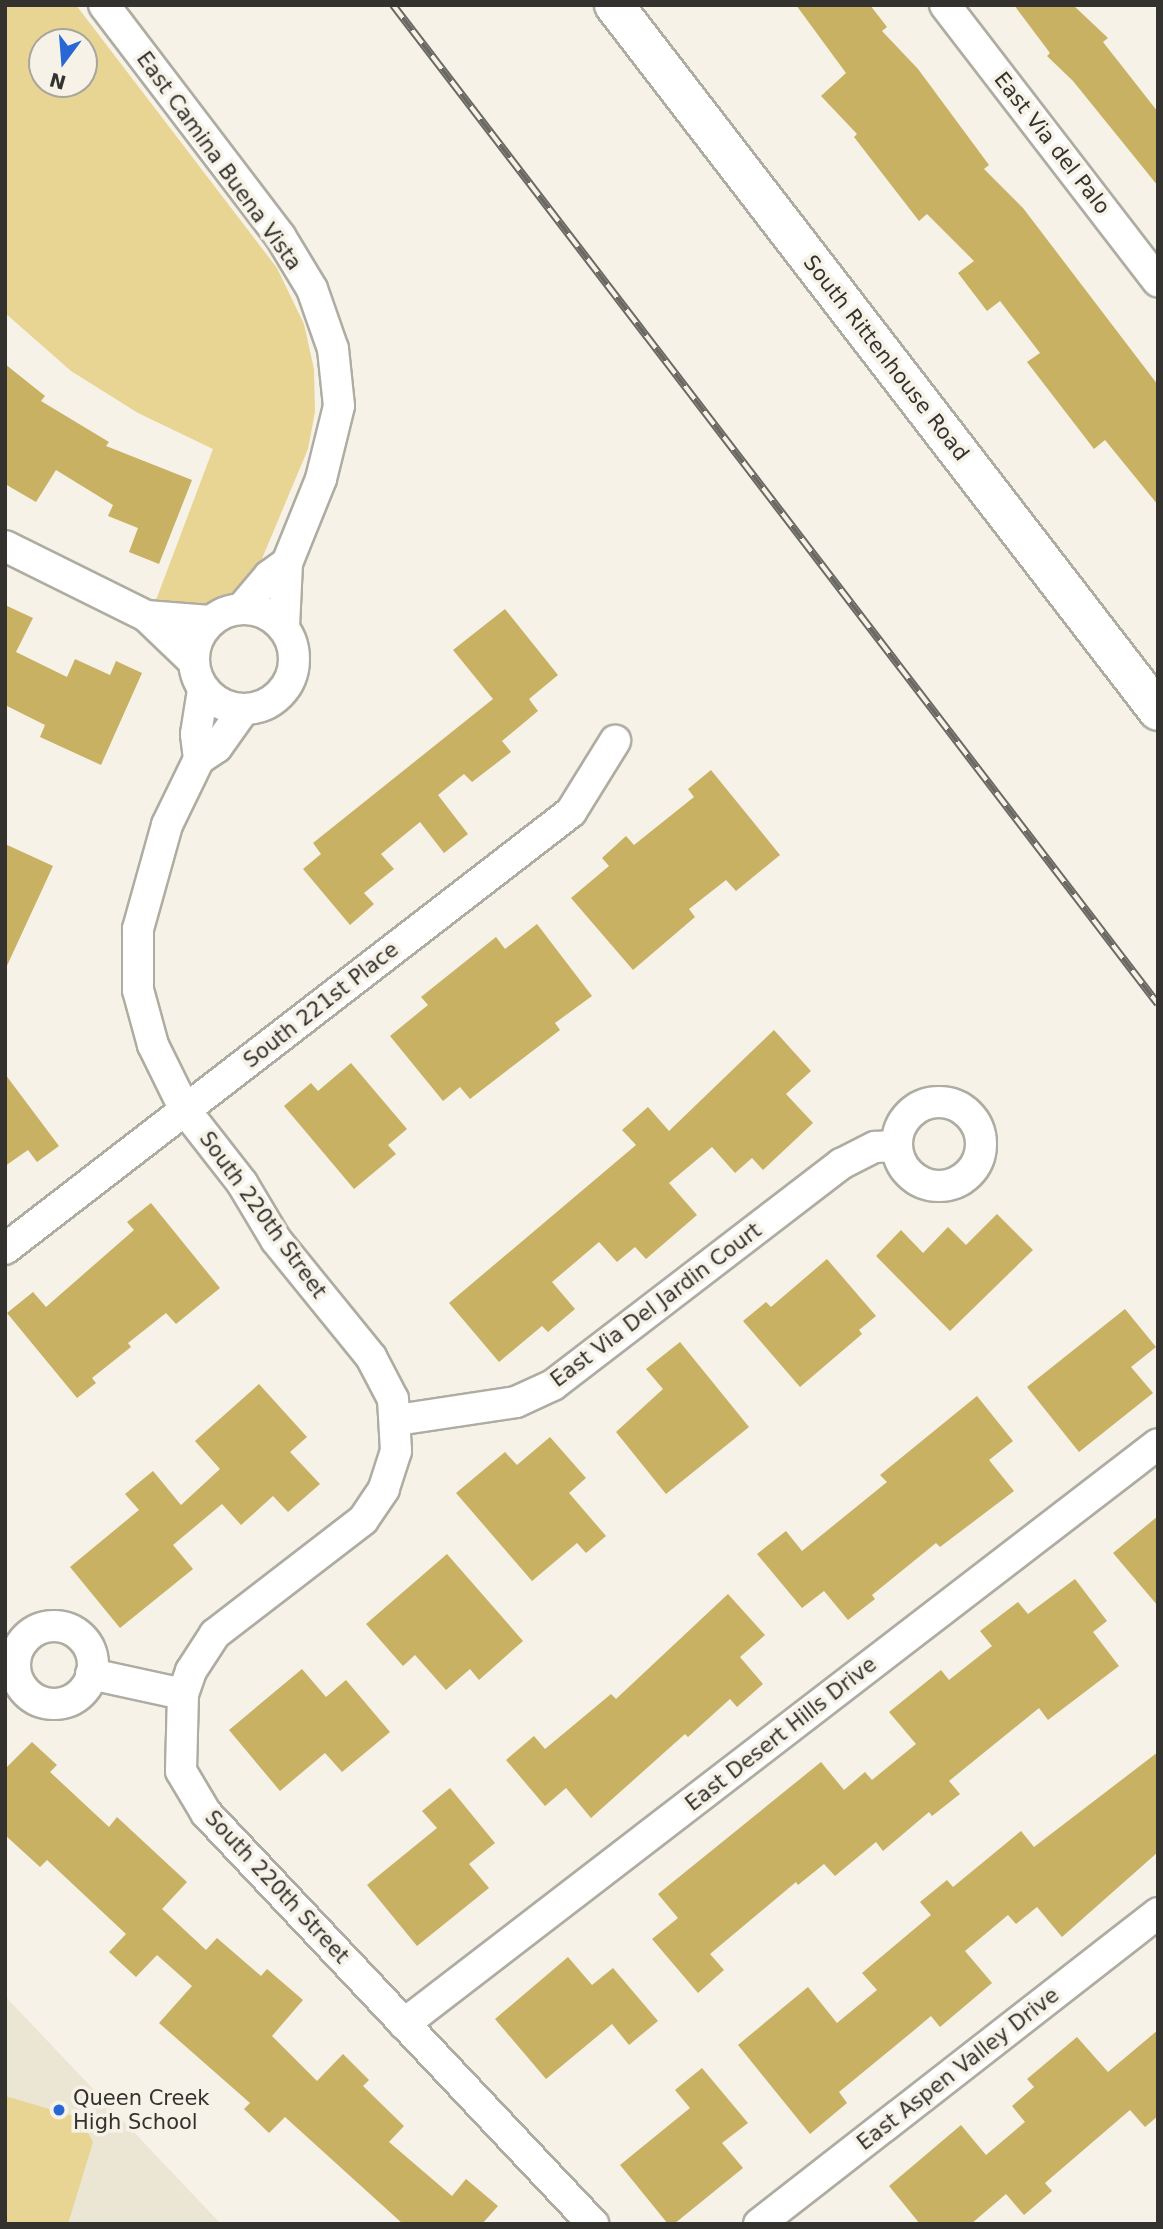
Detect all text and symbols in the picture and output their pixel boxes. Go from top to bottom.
north arrow [28,28,98,98]
street label: East Camina Buena Vista [131,47,307,275]
street label: East Via del Palo [989,67,1115,219]
text: N [47,68,68,94]
street label: South Rittenhouse Road [798,250,974,466]
street label: South 221st Place [239,937,403,1073]
street label: South 220th Street [194,1127,332,1303]
street label: East Via Del Jardin Court [546,1218,766,1392]
street label: East Desert Hills Drive [681,1652,881,1816]
street label: South 220th Street [200,1805,354,1969]
street label: East Aspen Valley Drive [852,1982,1064,2156]
place label: Queen Creek High School [73,2085,210,2135]
marker: Queen Creek High School [51,2102,67,2118]

